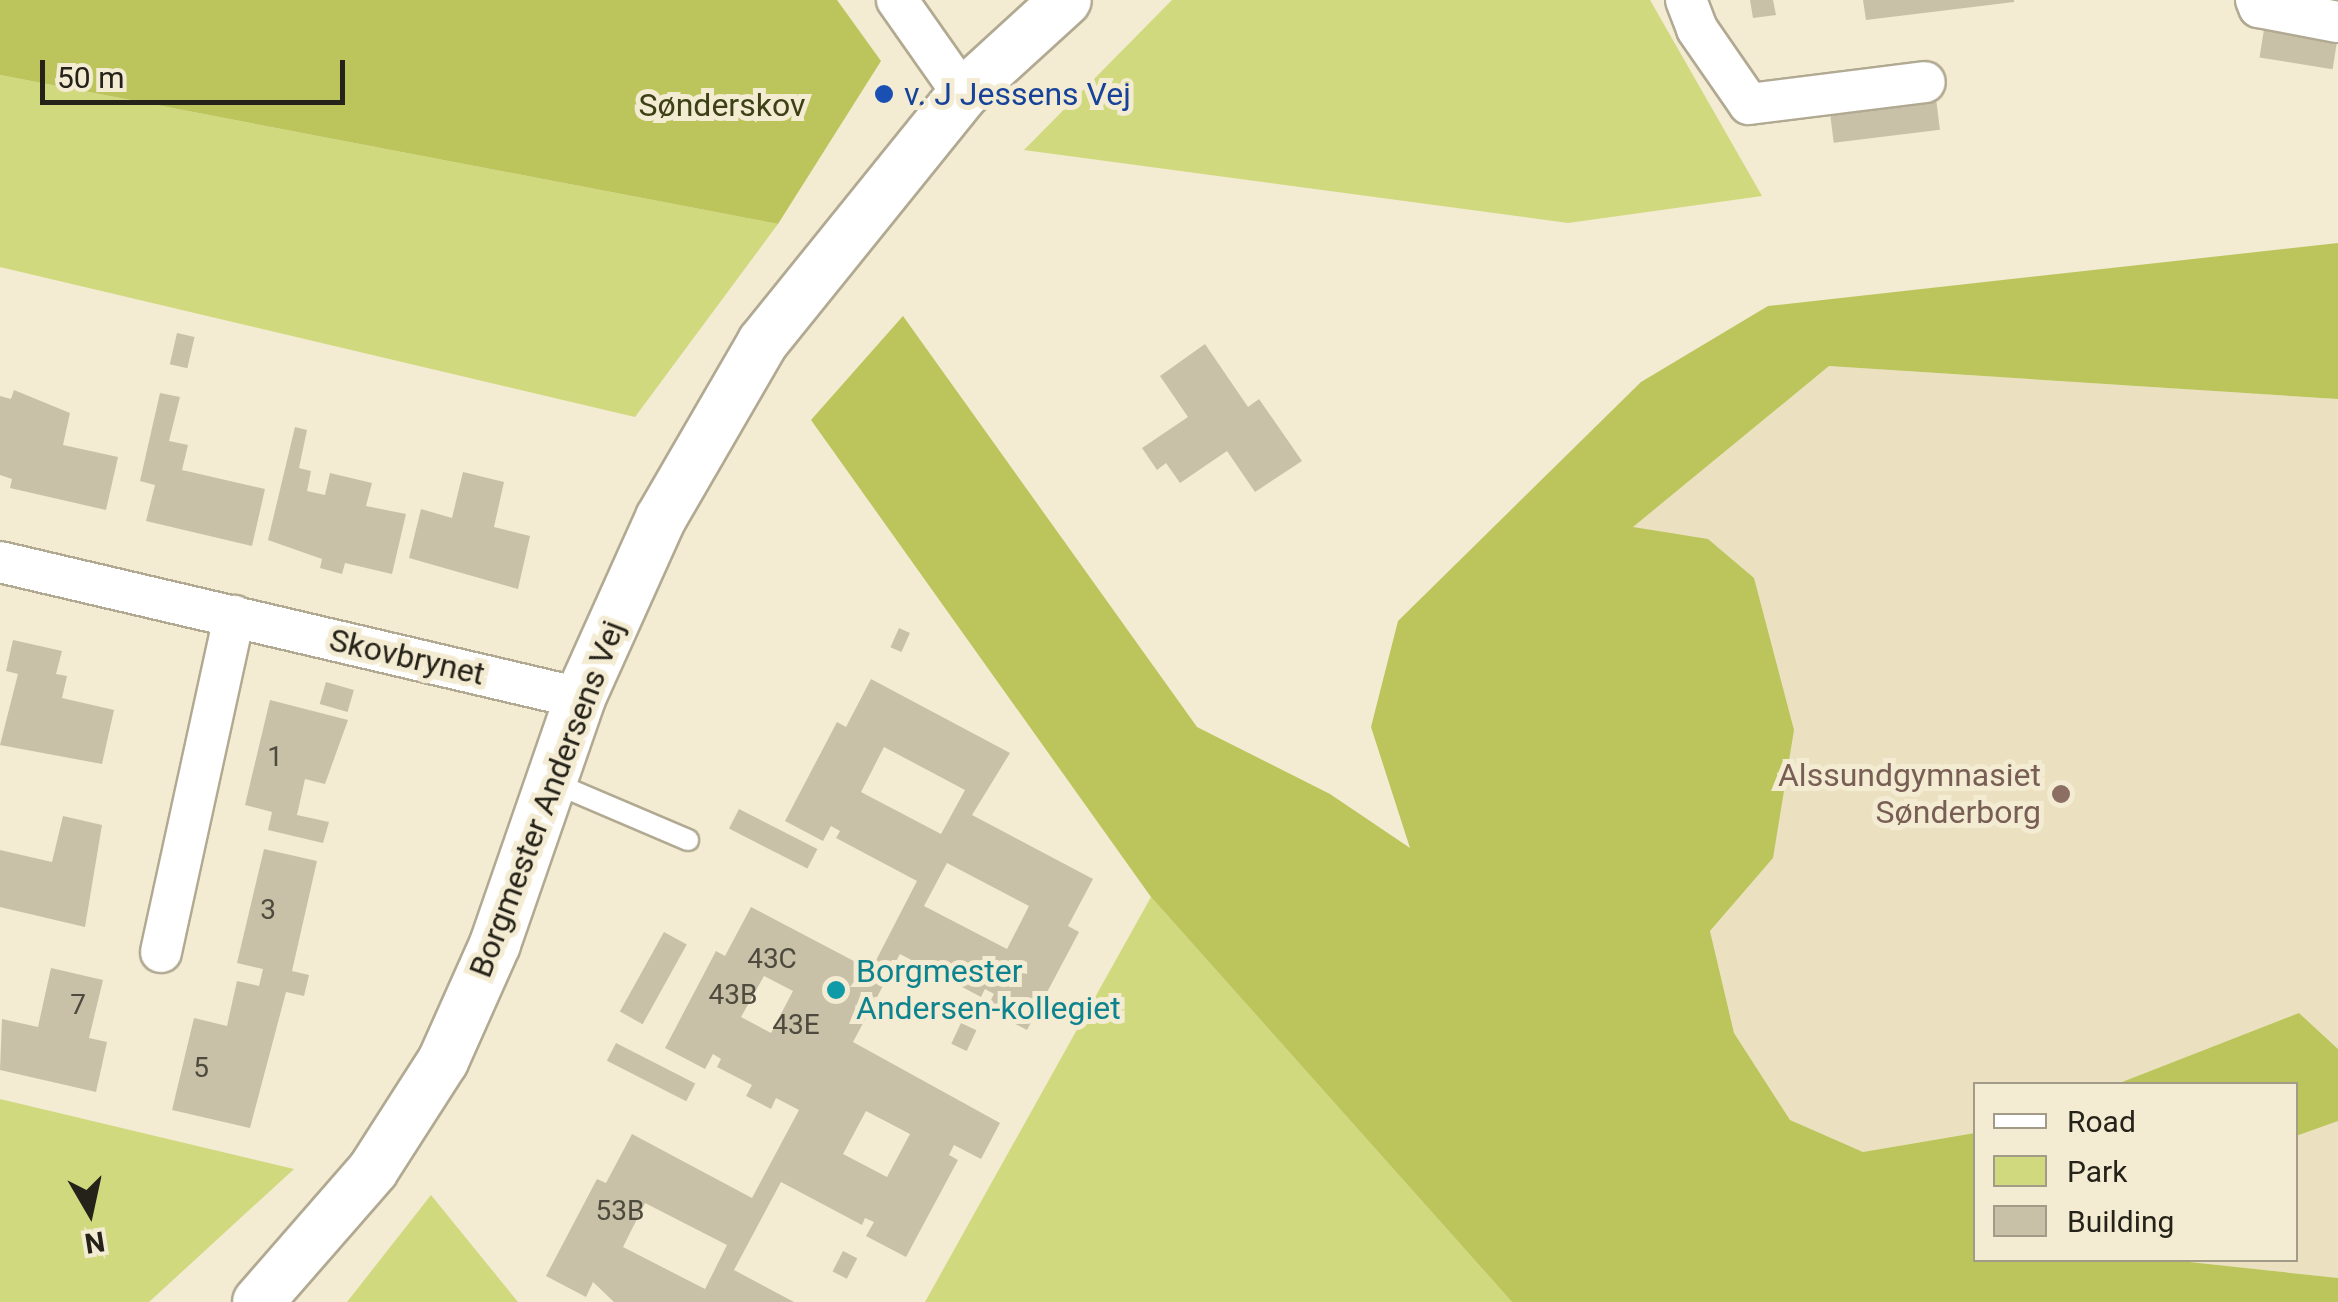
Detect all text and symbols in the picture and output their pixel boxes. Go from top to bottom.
scale bar [45,40,350,102]
text: 50 m [57,60,124,95]
place label: v. J Jessens Vej [904,75,1131,113]
marker: v. J Jessens Vej [873,83,895,105]
park label: Sønderskov [639,86,805,124]
street label: Borgmester Andersens Vej [461,615,633,983]
street label: Skovbrynet [326,621,488,693]
house number: 1 [267,740,283,774]
place label: Alssundgymnasiet Sønderborg [1778,757,2041,832]
marker: Alssundgymnasiet Sønderborg [2050,783,2072,805]
house number: 3 [260,893,276,927]
house number: 43C [747,942,797,976]
place label: Borgmester Andersen-kollegiet [856,953,1121,1028]
house number: 43B [709,978,757,1012]
marker: Borgmester Andersen-kollegiet [825,979,847,1001]
house number: 7 [70,988,86,1022]
house number: 43E [772,1008,820,1042]
house number: 5 [193,1051,209,1085]
legend [1973,1082,2298,1262]
text: Road [2067,1104,2136,1139]
text: Park [2067,1154,2127,1189]
north arrow [40,1162,140,1262]
house number: 53B [596,1194,644,1228]
text: Building [2067,1204,2174,1239]
text: N [82,1224,107,1260]

